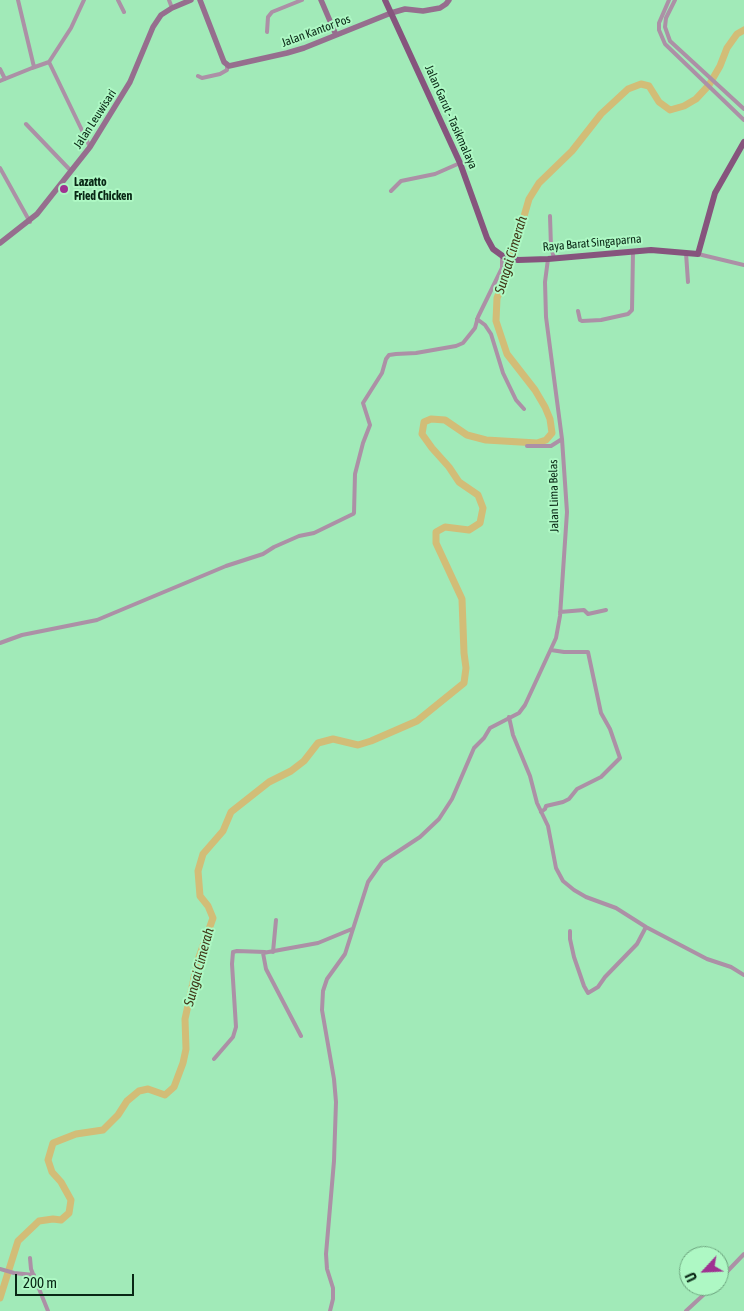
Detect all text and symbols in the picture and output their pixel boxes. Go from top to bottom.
street label: Jalan Kantor Pos [279,12,353,50]
street label: Jalan Garut - Tasikmalaya [422,63,480,171]
street label: Jalan Leuwisari [71,87,119,151]
place label: Lazatto Fried Chicken [74,175,132,203]
marker: Lazatto Fried Chicken [58,183,70,195]
water label: Sungai Cimerah [491,214,531,296]
street label: Raya Barat Singaparna [542,232,642,254]
street label: Jalan Lima Belas [546,459,562,533]
water label: Sungai Cimerah [180,926,218,1008]
north arrow [679,1246,729,1296]
scale bar [18,1264,136,1296]
text: U [682,1270,700,1284]
text: 200 m [23,1274,57,1291]

